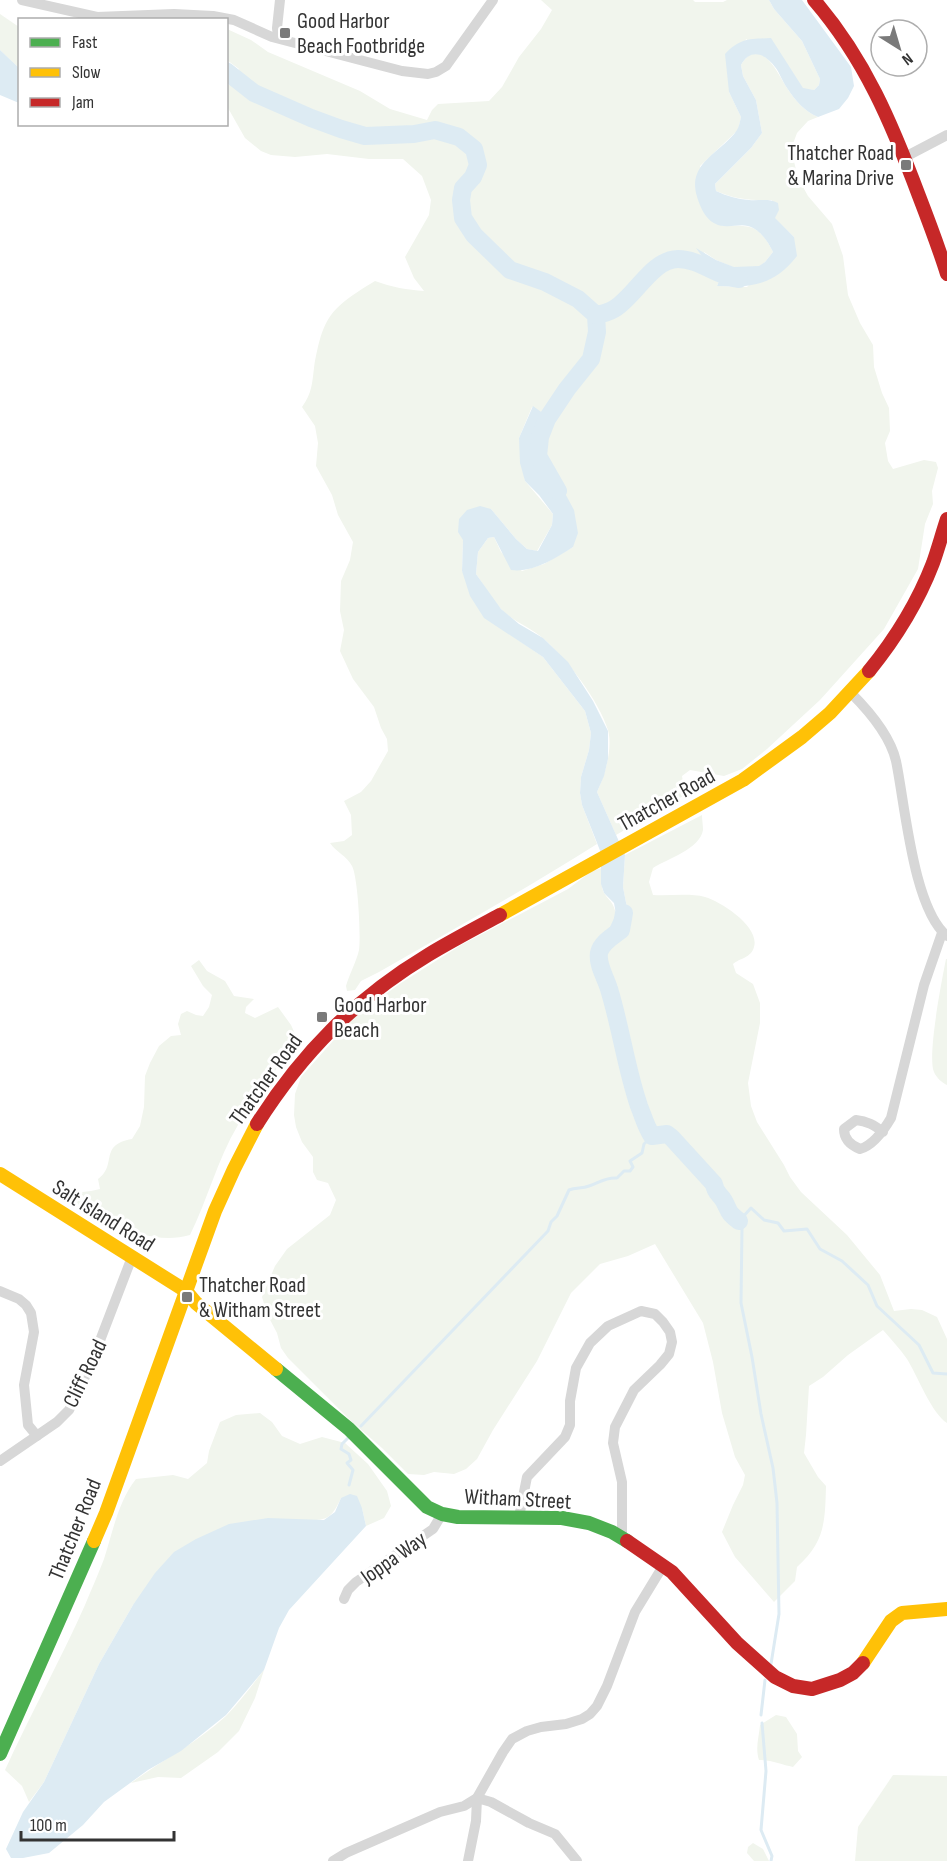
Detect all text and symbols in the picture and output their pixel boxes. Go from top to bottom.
place label: Good Harbor Beach Footbridge [297,8,425,60]
legend [18,18,228,126]
north arrow [869,18,929,78]
marker: Good Harbor Beach Footbridge [278,26,292,40]
text: Fast [72,32,98,53]
text: N [898,49,916,69]
text: Slow [72,62,101,83]
text: Jam [71,92,94,113]
place label: Thatcher Road & Marina Drive [787,140,894,192]
marker: Thatcher Road & Marina Drive [899,158,913,172]
street label: Thatcher Road [614,763,720,838]
place label: Good Harbor Beach [334,992,427,1044]
marker: Good Harbor Beach [315,1010,329,1024]
street label: Thatcher Road [224,1029,308,1131]
street label: Salt Island Road [47,1174,159,1258]
place label: Thatcher Road & Witham Street [199,1272,321,1324]
marker: Thatcher Road & Witham Street [180,1290,194,1304]
street label: Cliff Road [57,1335,113,1412]
street label: Thatcher Road [43,1475,108,1584]
street label: Witham Street [464,1483,572,1516]
street label: Joppa Way [355,1526,432,1591]
scale bar [21,1804,174,1842]
text: 100 m [30,1815,67,1836]

